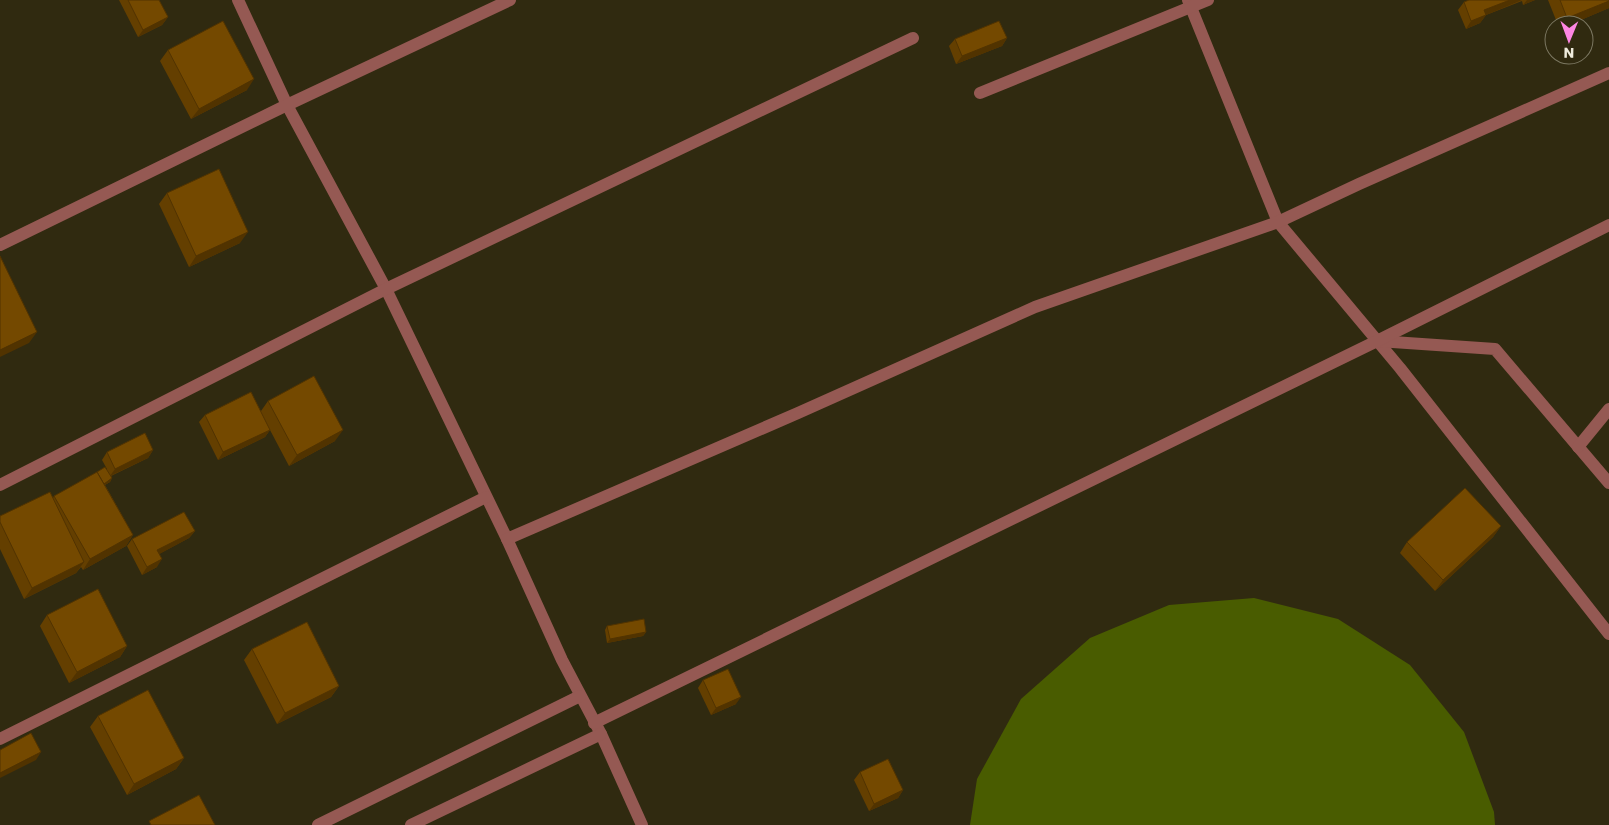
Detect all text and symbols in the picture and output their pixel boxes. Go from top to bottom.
north arrow [1544,15,1594,65]
text: N [1563,43,1574,63]

